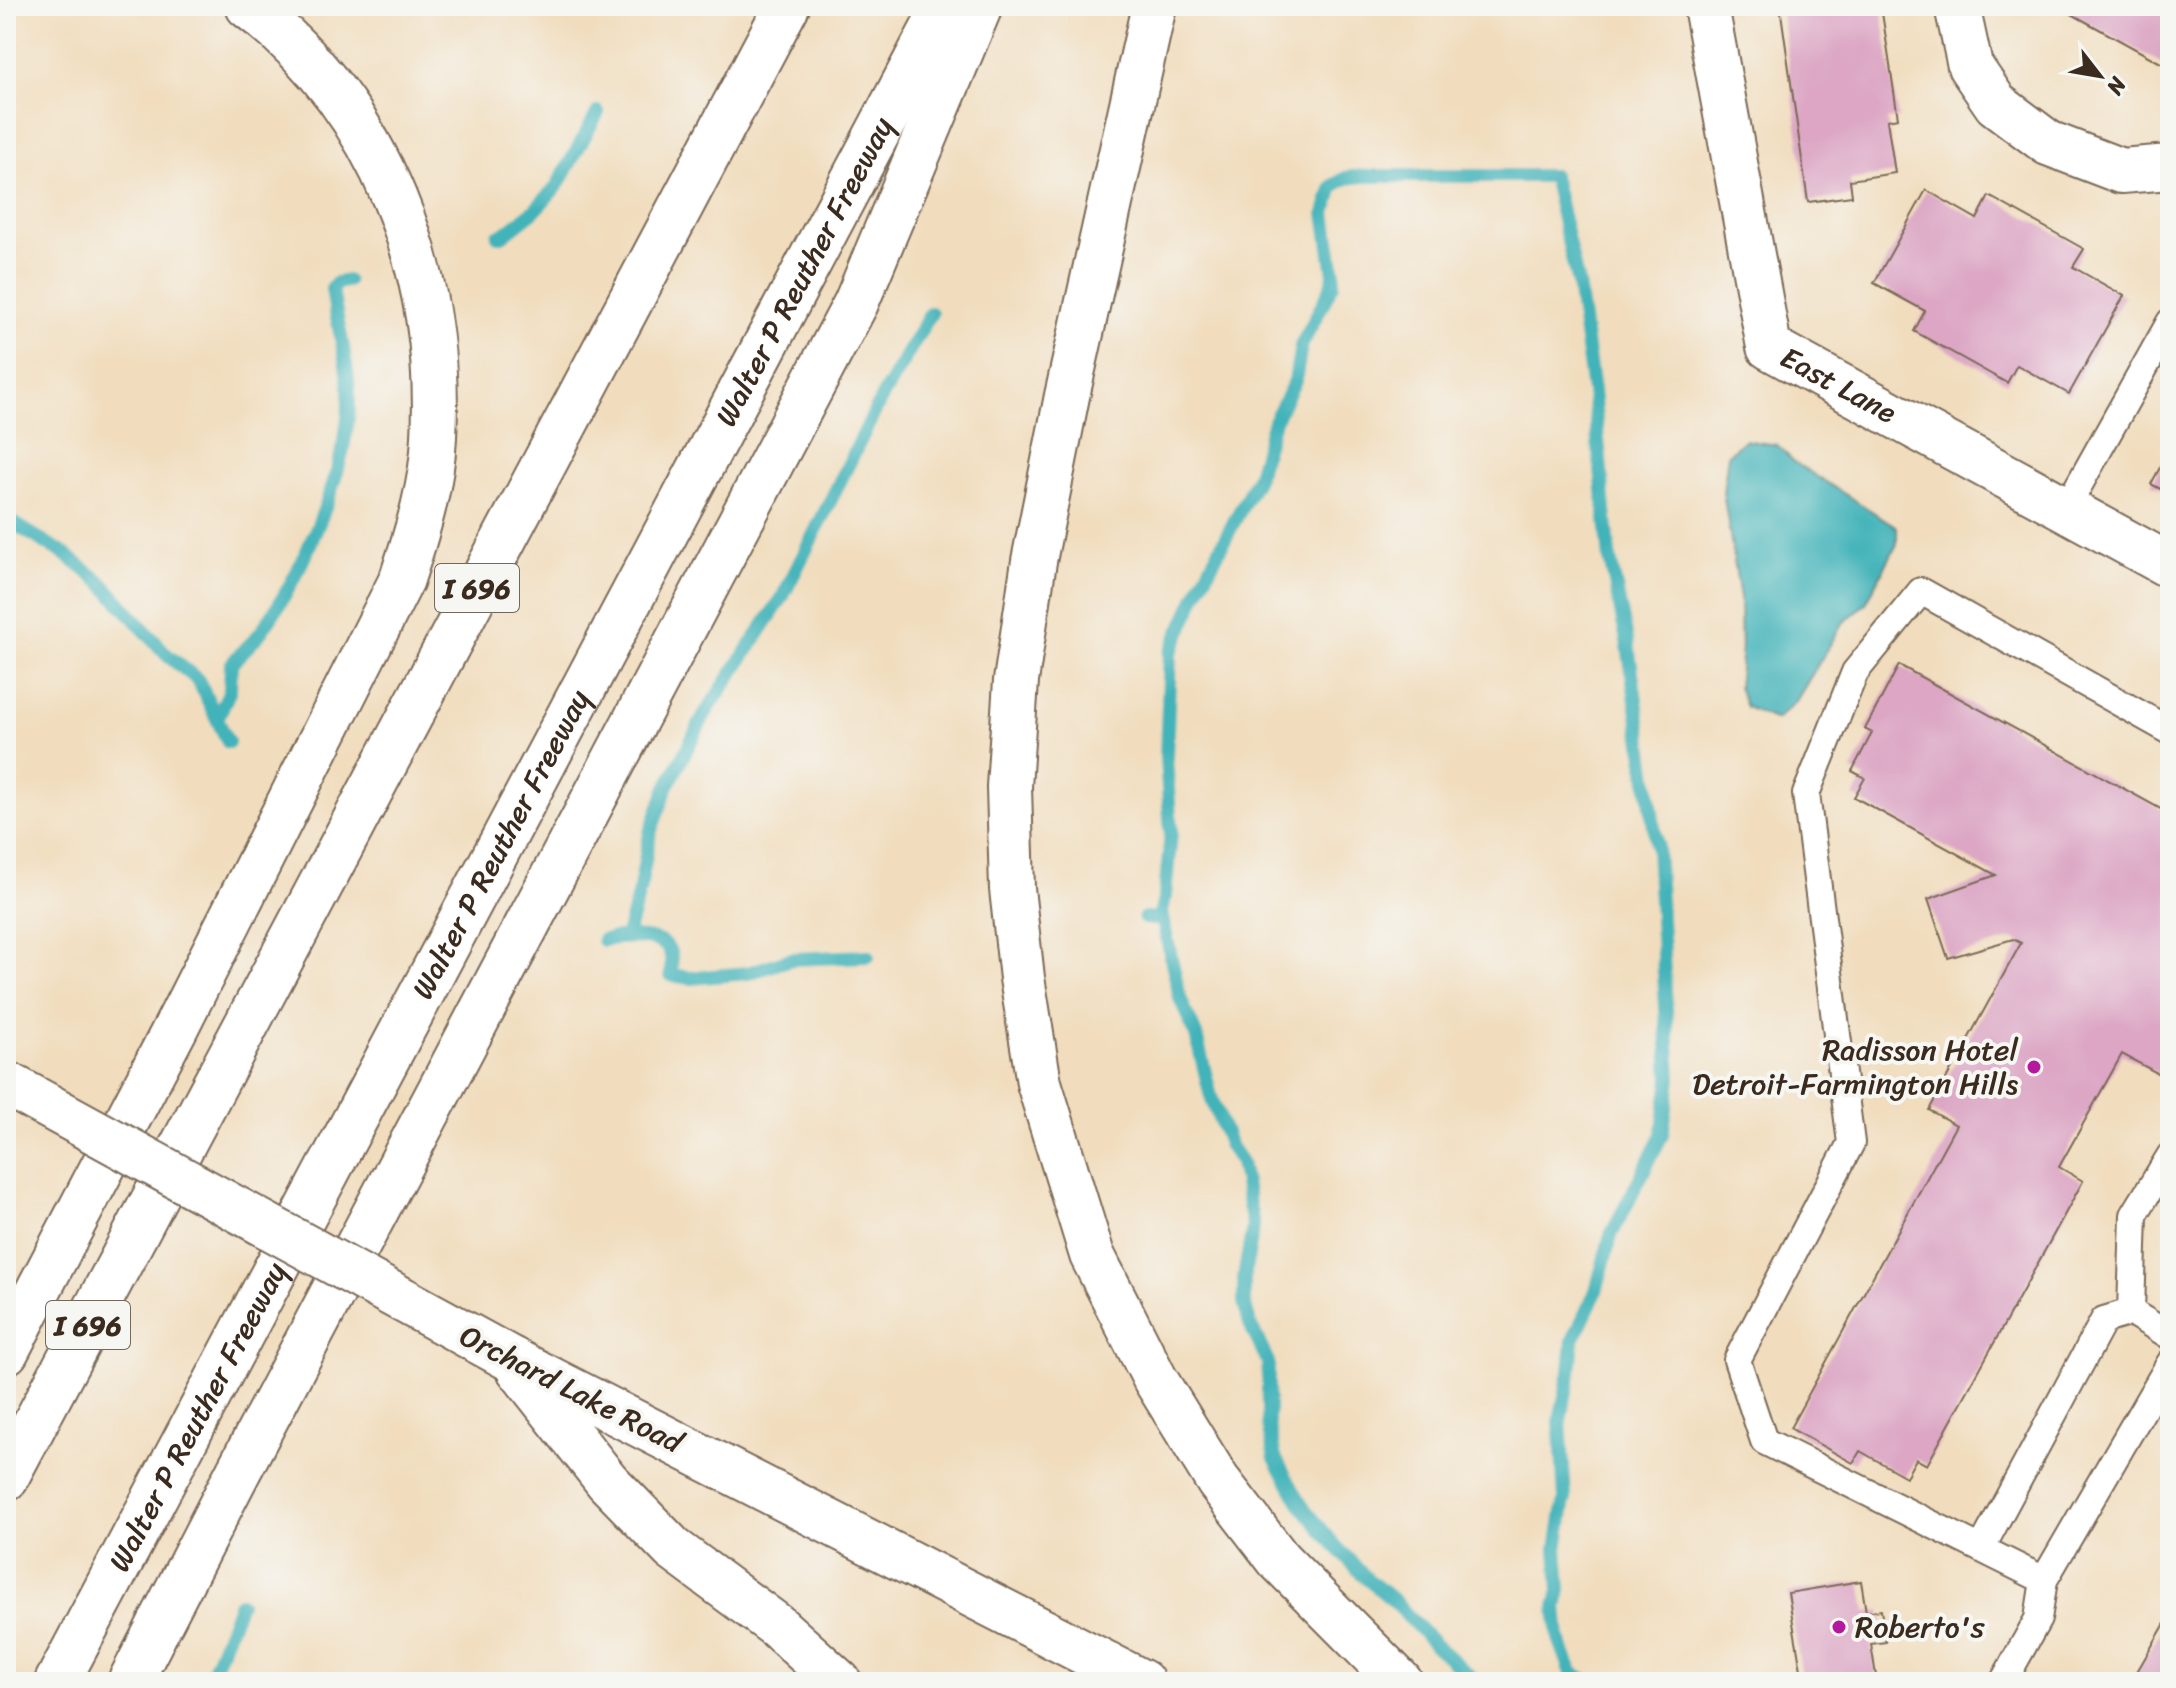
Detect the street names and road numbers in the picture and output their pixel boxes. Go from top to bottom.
street label: Walter P Reuther Freeway [700,106,909,437]
street label: East Lane [1770,331,1907,439]
road number: I 696 [435,564,519,612]
street label: Walter P Reuther Freeway [396,679,606,1009]
street label: Walter P Reuther Freeway [93,1252,302,1582]
road number: I 696 [46,1301,130,1349]
street label: Orchard Lake Road [450,1309,694,1470]

